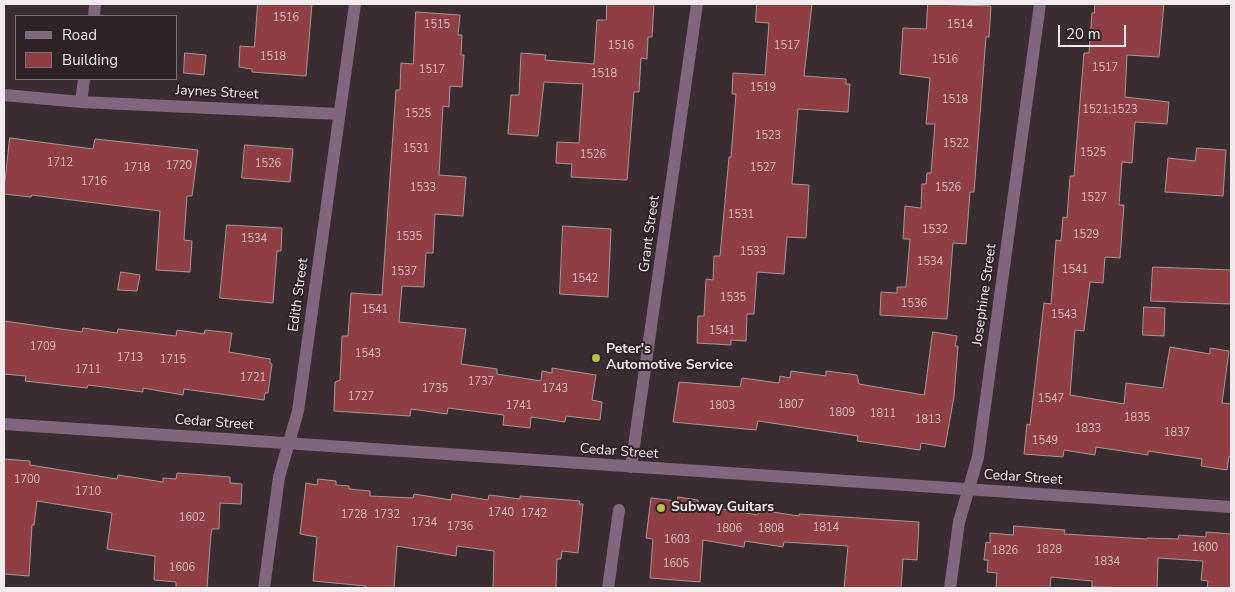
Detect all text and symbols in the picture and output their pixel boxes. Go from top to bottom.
house number: 1516 [273,11,299,25]
legend [15,15,178,80]
scale bar [1060,15,1128,47]
house number: 1515 [424,18,450,32]
house number: 1514 [947,18,973,32]
text: 20 m [1066,24,1101,44]
text: Road [62,25,97,45]
house number: 1516 [608,39,634,53]
house number: 1517 [774,39,800,53]
text: Building [62,50,118,70]
house number: 1518 [260,50,286,64]
house number: 1516 [932,53,958,67]
house number: 1517 [1092,61,1118,75]
house number: 1517 [419,63,445,77]
house number: 1518 [591,67,617,81]
house number: 1519 [750,81,776,95]
street label: Jaynes Street [175,82,259,104]
house number: 1518 [942,93,968,107]
house number: 1521;1523 [1082,103,1138,117]
house number: 1525 [405,107,431,121]
house number: 1523 [755,129,781,143]
house number: 1522 [943,137,969,151]
house number: 1531 [403,142,429,156]
house number: 1525 [1080,146,1106,160]
house number: 1526 [580,148,606,162]
house number: 1712 [47,156,73,170]
house number: 1526 [255,157,281,171]
house number: 1720 [166,159,192,173]
house number: 1718 [124,161,150,175]
house number: 1527 [750,161,776,175]
house number: 1716 [81,175,107,189]
house number: 1533 [410,181,436,195]
house number: 1526 [935,181,961,195]
house number: 1527 [1081,191,1107,205]
street label: Grant Street [636,195,664,273]
house number: 1531 [728,208,754,222]
house number: 1532 [922,223,948,237]
house number: 1529 [1073,228,1099,242]
house number: 1535 [396,230,422,244]
house number: 1534 [241,232,267,246]
street label: Josephine Street [970,243,1000,347]
house number: 1533 [740,245,766,259]
house number: 1534 [917,255,943,269]
street label: Edith Street [286,257,312,333]
house number: 1541 [1062,263,1088,277]
house number: 1537 [391,265,417,279]
house number: 1542 [572,272,598,286]
house number: 1535 [720,291,746,305]
house number: 1536 [901,297,927,311]
house number: 1541 [362,303,388,317]
house number: 1543 [1051,308,1077,322]
house number: 1541 [709,324,735,338]
house number: 1709 [30,340,56,354]
place label: Peter's Automotive Service [606,342,733,374]
house number: 1543 [355,347,381,361]
house number: 1713 [117,351,143,365]
marker: Peter's Automotive Service [590,352,602,364]
house number: 1715 [160,353,186,367]
house number: 1711 [75,363,101,377]
house number: 1721 [240,371,266,385]
house number: 1737 [468,375,494,389]
house number: 1735 [422,382,448,396]
house number: 1743 [542,382,568,396]
house number: 1727 [348,390,374,404]
house number: 1547 [1038,392,1064,406]
house number: 1807 [778,398,804,412]
house number: 1741 [506,399,532,413]
house number: 1803 [709,399,735,413]
house number: 1809 [829,406,855,420]
house number: 1811 [870,407,896,421]
house number: 1835 [1124,411,1150,425]
street label: Cedar Street [174,412,254,434]
house number: 1813 [915,413,941,427]
house number: 1833 [1075,422,1101,436]
house number: 1837 [1164,426,1190,440]
house number: 1549 [1032,434,1058,448]
street label: Cedar Street [579,441,659,463]
street label: Cedar Street [983,467,1063,489]
house number: 1700 [14,473,40,487]
house number: 1710 [75,485,101,499]
place label: Subway Guitars [671,500,774,516]
marker: Subway Guitars [655,502,667,514]
house number: 1740 [488,506,514,520]
house number: 1742 [521,507,547,521]
house number: 1728 [341,508,367,522]
house number: 1732 [374,508,400,522]
house number: 1602 [179,511,205,525]
house number: 1734 [411,516,437,530]
house number: 1736 [447,520,473,534]
house number: 1814 [813,521,839,535]
house number: 1806 [716,522,742,536]
house number: 1808 [758,522,784,536]
house number: 1603 [664,533,690,547]
house number: 1600 [1192,541,1218,555]
house number: 1828 [1036,543,1062,557]
house number: 1826 [992,544,1018,558]
house number: 1834 [1094,555,1120,569]
house number: 1605 [663,557,689,571]
house number: 1606 [169,561,195,575]

